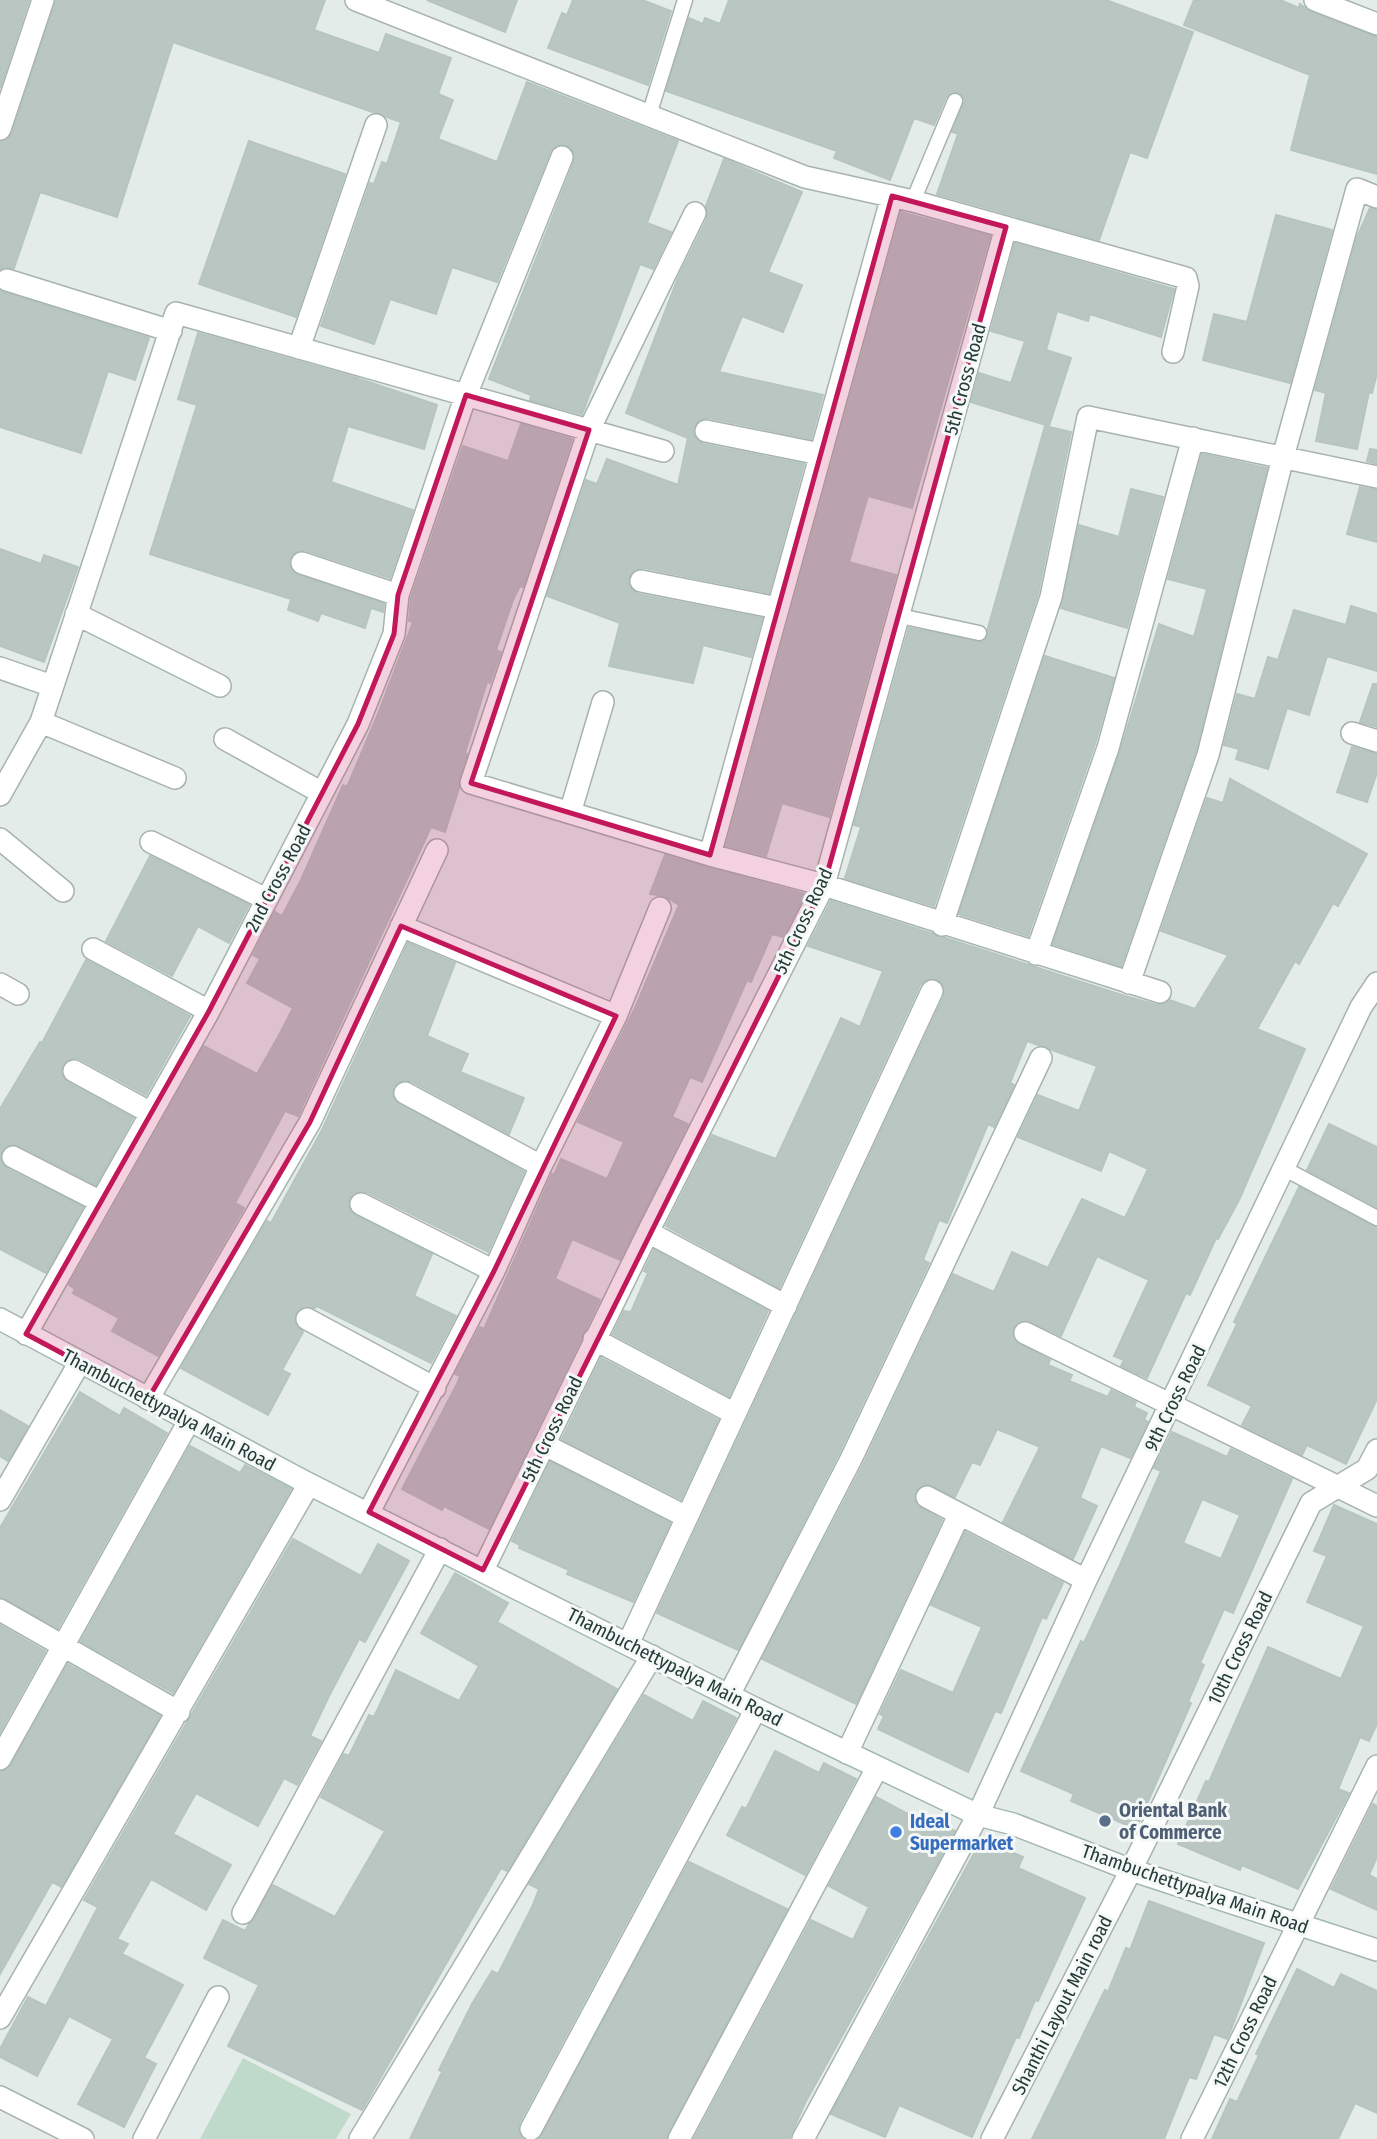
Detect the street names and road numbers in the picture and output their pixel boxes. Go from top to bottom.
street label: 5th Cross Road [939,321,991,437]
street label: 2nd Cross Road [240,820,316,936]
street label: 5th Cross Road [768,864,838,978]
street label: 9th Cross Road [1139,1341,1211,1455]
street label: Thambuchettypalya Main Road [58,1344,280,1476]
street label: 5th Cross Road [517,1372,587,1486]
street label: 10th Cross Road [1203,1588,1277,1708]
street label: Thambuchettypalya Main Road [564,1603,786,1731]
street label: Thambuchettypalya Main Road [1079,1839,1311,1939]
street label: Shanthi Layout Main road [1007,1912,1117,2098]
street label: 12th Cross Road [1208,1972,1282,2092]

